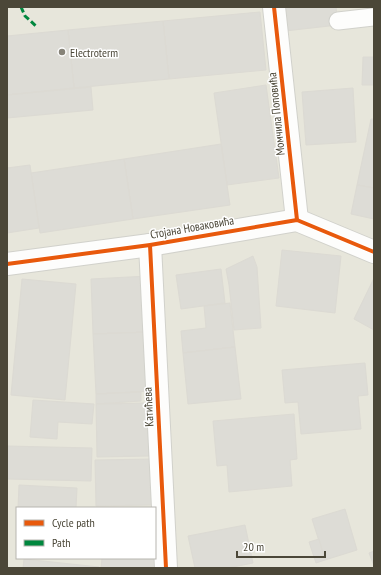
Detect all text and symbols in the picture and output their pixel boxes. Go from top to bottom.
place label: Electroterm [70,45,118,60]
marker: Electroterm [57,47,67,57]
street label: Момчила Поповића [264,72,288,156]
street label: Стојана Новаковића [149,212,235,242]
street label: Катићева [139,387,157,427]
legend [16,507,156,559]
text: Cycle path [52,515,95,530]
scale bar [237,533,325,559]
text: Path [52,535,70,550]
text: 20 m [243,539,264,554]

